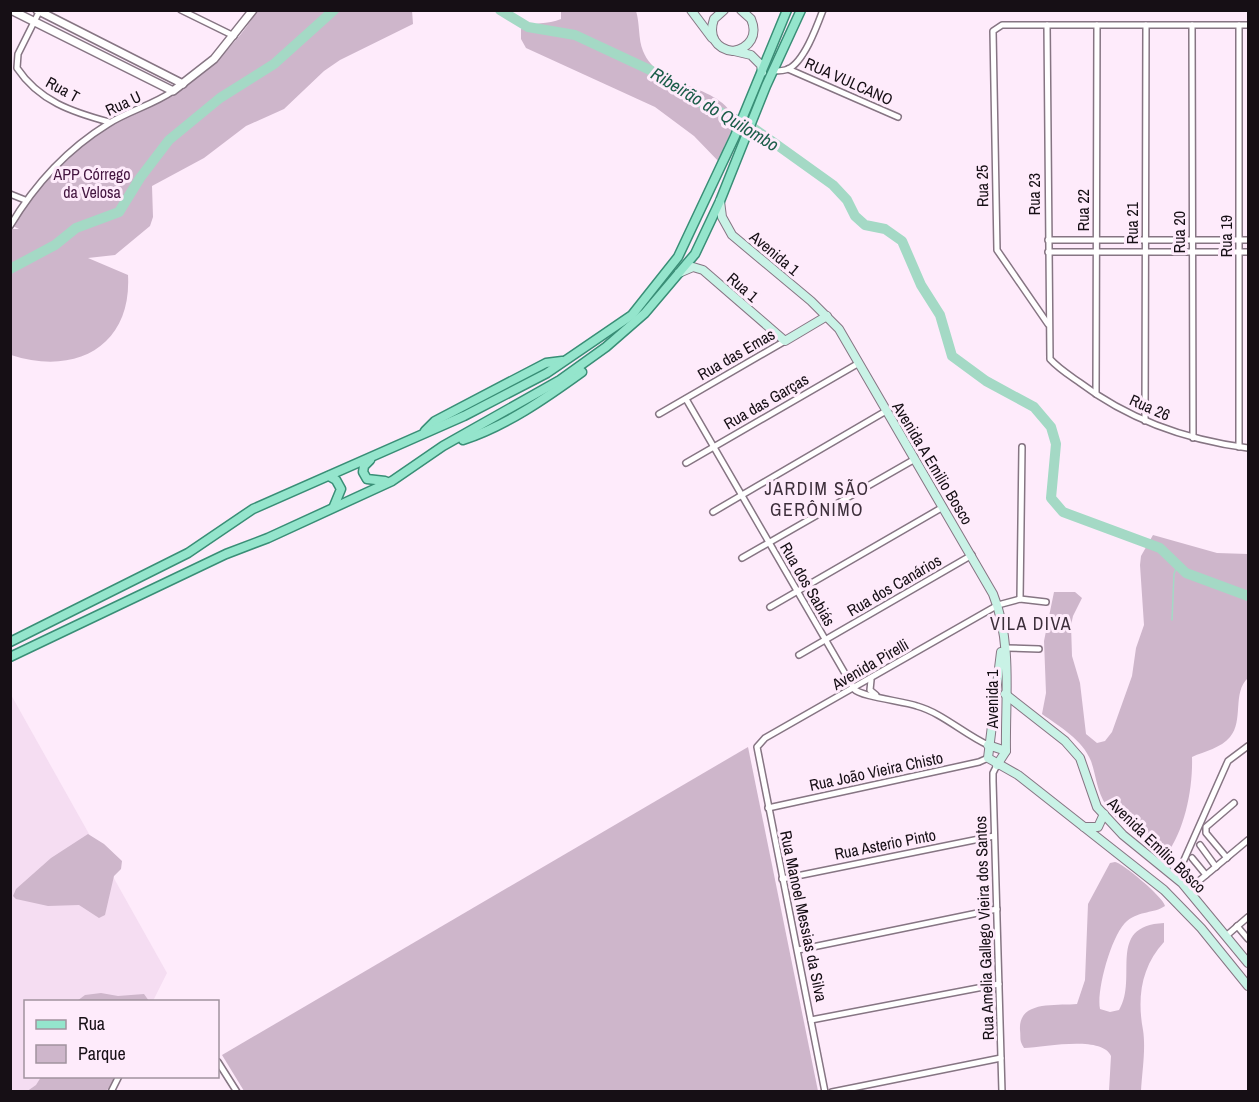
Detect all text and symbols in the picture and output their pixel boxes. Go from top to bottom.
street label: RUA VULCANO [802,52,896,110]
water label: Ribeirão do Quilombo [646,61,784,157]
street label: Rua T [42,71,84,107]
street label: Rua U [101,85,145,121]
park label: APP Córrego da Velosa [52,163,131,203]
street label: Rua 25 [971,165,993,207]
street label: Rua 23 [1023,173,1045,215]
street label: Rua 22 [1072,189,1094,231]
street label: Rua 21 [1121,201,1143,244]
street label: Rua 20 [1168,211,1190,253]
street label: Rua 19 [1215,215,1237,257]
street label: Avenida 1 [745,225,805,281]
street label: Rua 1 [723,267,764,307]
street label: Rua das Emas [693,323,779,385]
street label: Rua das Garças [719,368,813,434]
street label: Rua 26 [1126,388,1174,426]
street label: Avenida A Emilio Bosco [887,397,978,529]
district label: JARDIM SÃO GERÔNIMO [764,476,870,522]
street label: Rua dos Sabiás [775,538,841,630]
street label: Rua dos Canários [843,549,945,621]
district label: VILA DIVA [990,611,1072,636]
street label: Avenida Pirelli [827,633,912,695]
street label: Avenida 1 [981,669,1003,729]
street label: Rua João Vieira Chisto [807,746,945,796]
street label: Avenida Emílio Bôsco [1102,792,1211,898]
street label: Rua Amelia Gallego Vieira dos Santos [969,815,999,1041]
street label: Rua Asterio Pinto [832,823,938,865]
street label: Rua Manoel Messias da Silva [775,828,833,1004]
legend [24,1000,219,1078]
text: Rua [78,1011,105,1036]
text: Parque [78,1041,126,1066]

